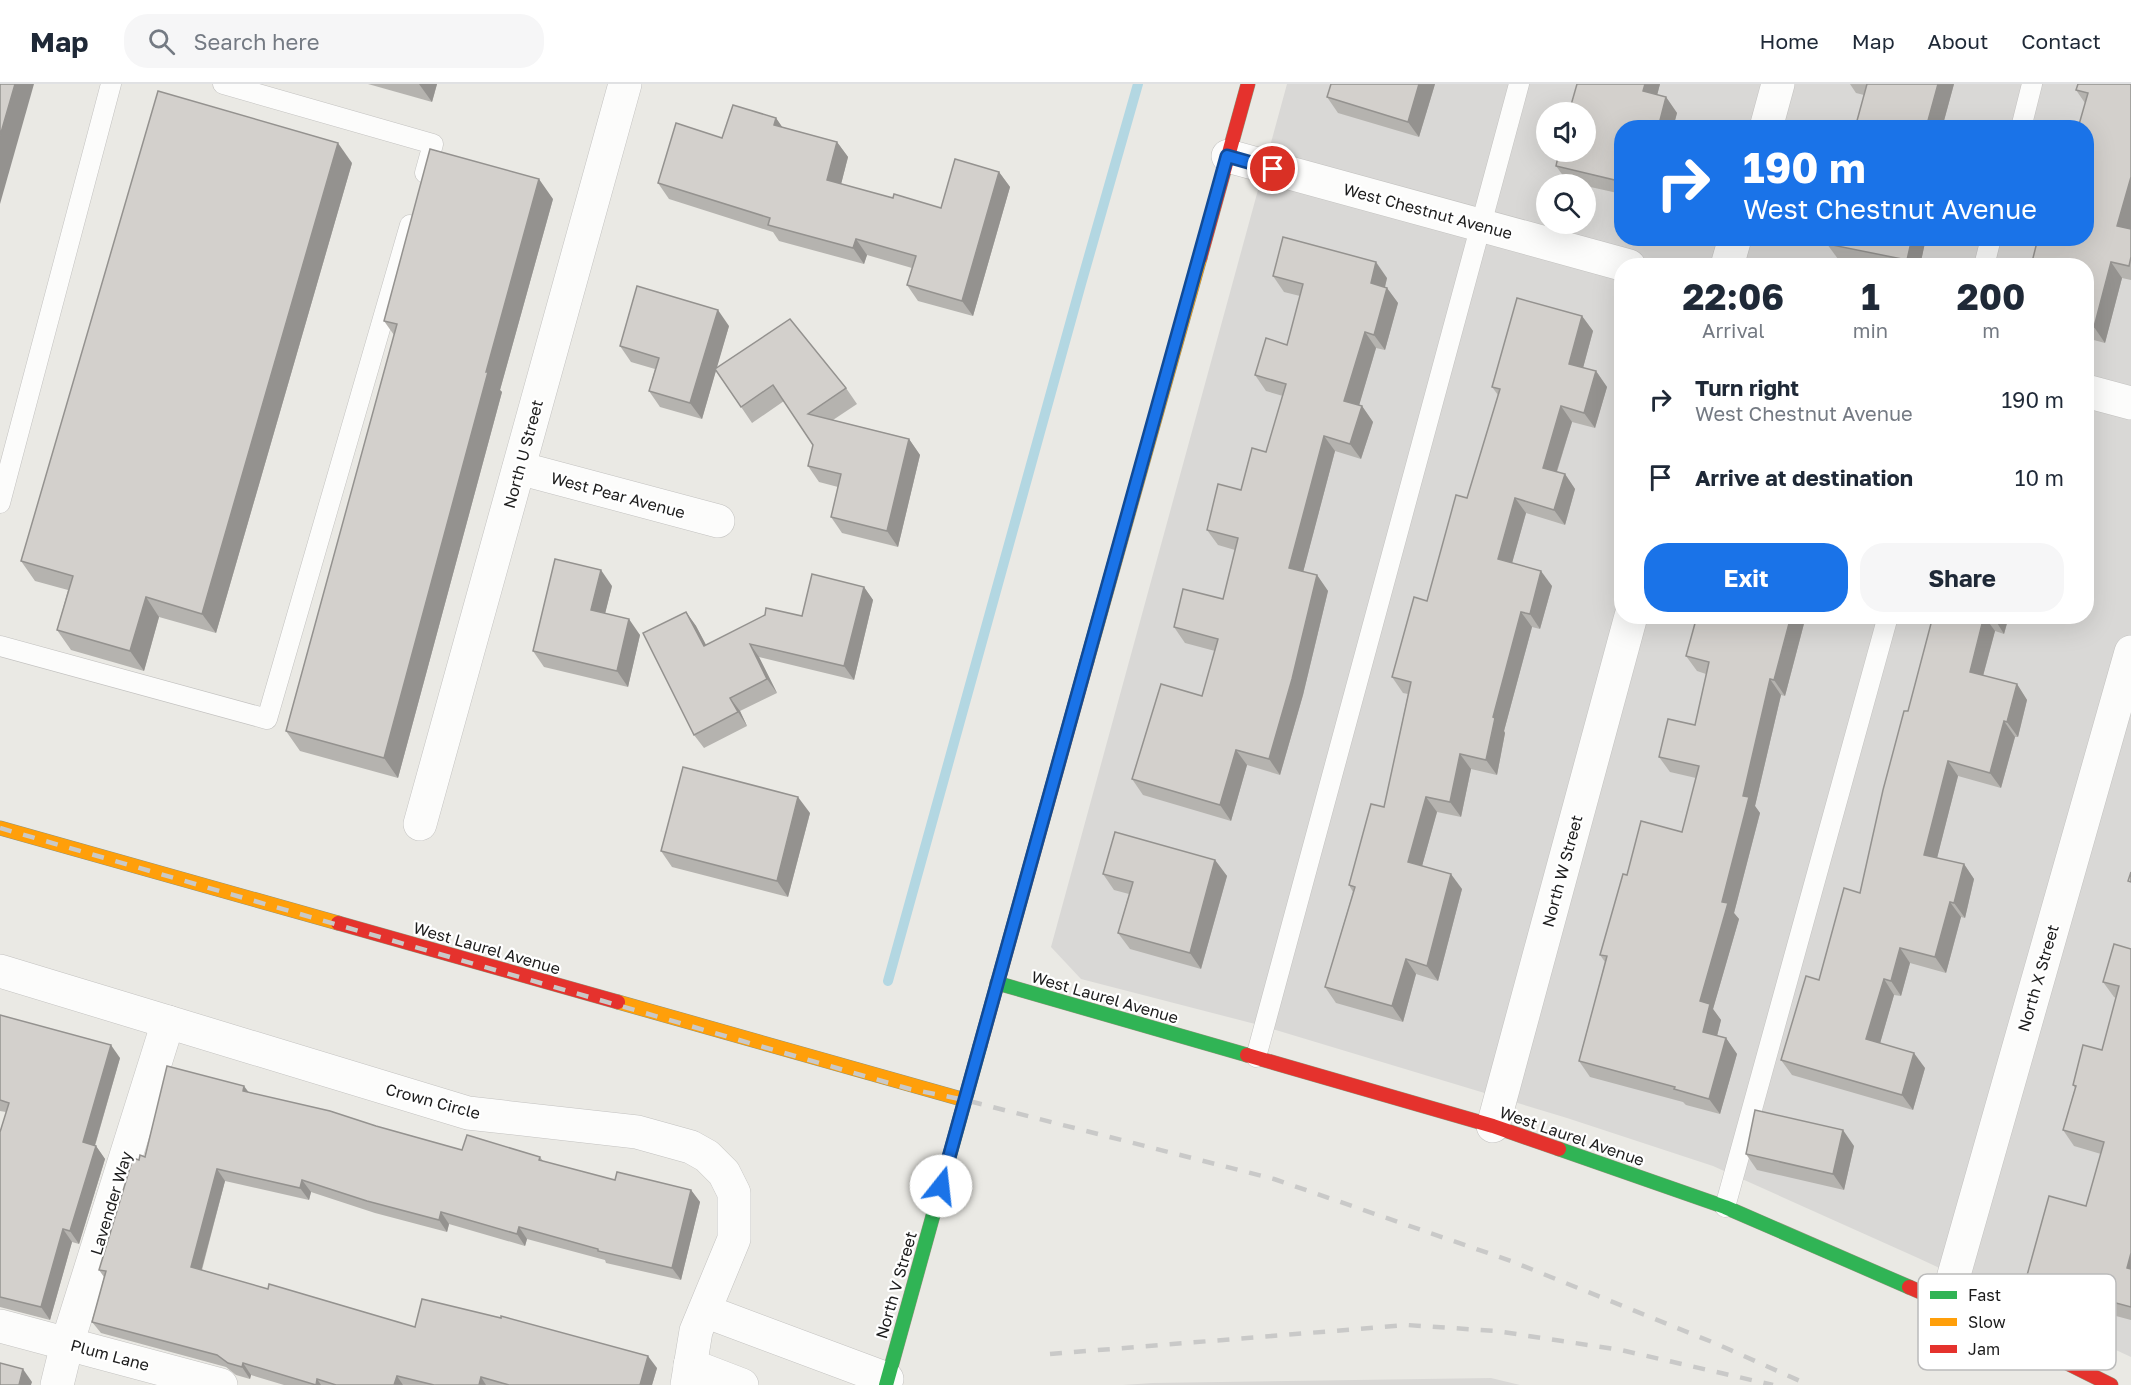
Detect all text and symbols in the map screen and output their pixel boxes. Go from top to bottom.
search box [124,14,544,68]
text: Map [30,25,88,58]
icon: search [145,25,178,58]
text: Search here [193,28,319,55]
text: Home [1759,28,1819,54]
text: Map [1852,28,1895,54]
text: About [1928,28,1988,54]
text: Contact [2021,28,2101,54]
map controls [1536,102,1596,234]
button: sound [1536,102,1596,162]
text: 190 m [1743,142,1866,192]
pin [1247,143,1298,194]
icon: right [1644,144,1722,222]
icon: arrive [1256,152,1289,185]
button: search [1536,174,1596,234]
street label: West Chestnut Avenue [1341,179,1515,243]
text: West Chestnut Avenue [1743,193,2037,225]
text: 22:06 [1683,275,1784,318]
text: 1 [1861,275,1880,318]
text: 200 [1957,275,2025,318]
text: Arrival [1702,318,1765,342]
text: min [1853,318,1888,342]
text: m [1982,318,2000,342]
text: Turn right [1695,374,1799,401]
icon: right [1644,383,1677,416]
text: 190 m [2001,386,2064,413]
street label: North U Street [499,398,547,510]
text: West Chestnut Avenue [1695,401,1913,425]
icon: arrive [1644,461,1677,494]
text: Arrive at destination [1695,464,1913,491]
text: 10 m [2015,464,2064,491]
street label: West Pear Avenue [549,467,687,523]
button: Exit [1644,543,1848,612]
button: Share [1860,543,2064,612]
street label: North W Street [1537,813,1587,929]
street label: West Laurel Avenue [411,917,563,979]
street label: North X Street [2013,922,2063,1034]
street label: West Laurel Avenue [1029,966,1181,1028]
street label: Crown Circle [383,1079,483,1123]
street label: West Laurel Avenue [1497,1102,1647,1170]
street label: Lavender Way [86,1149,136,1257]
position arrow [909,1154,973,1218]
street label: North V Street [871,1229,921,1341]
legend [1918,1274,2116,1370]
text: Fast [1968,1285,2001,1305]
text: Slow [1968,1312,2006,1332]
street label: Plum Lane [68,1335,152,1375]
text: Jam [1968,1339,2000,1359]

